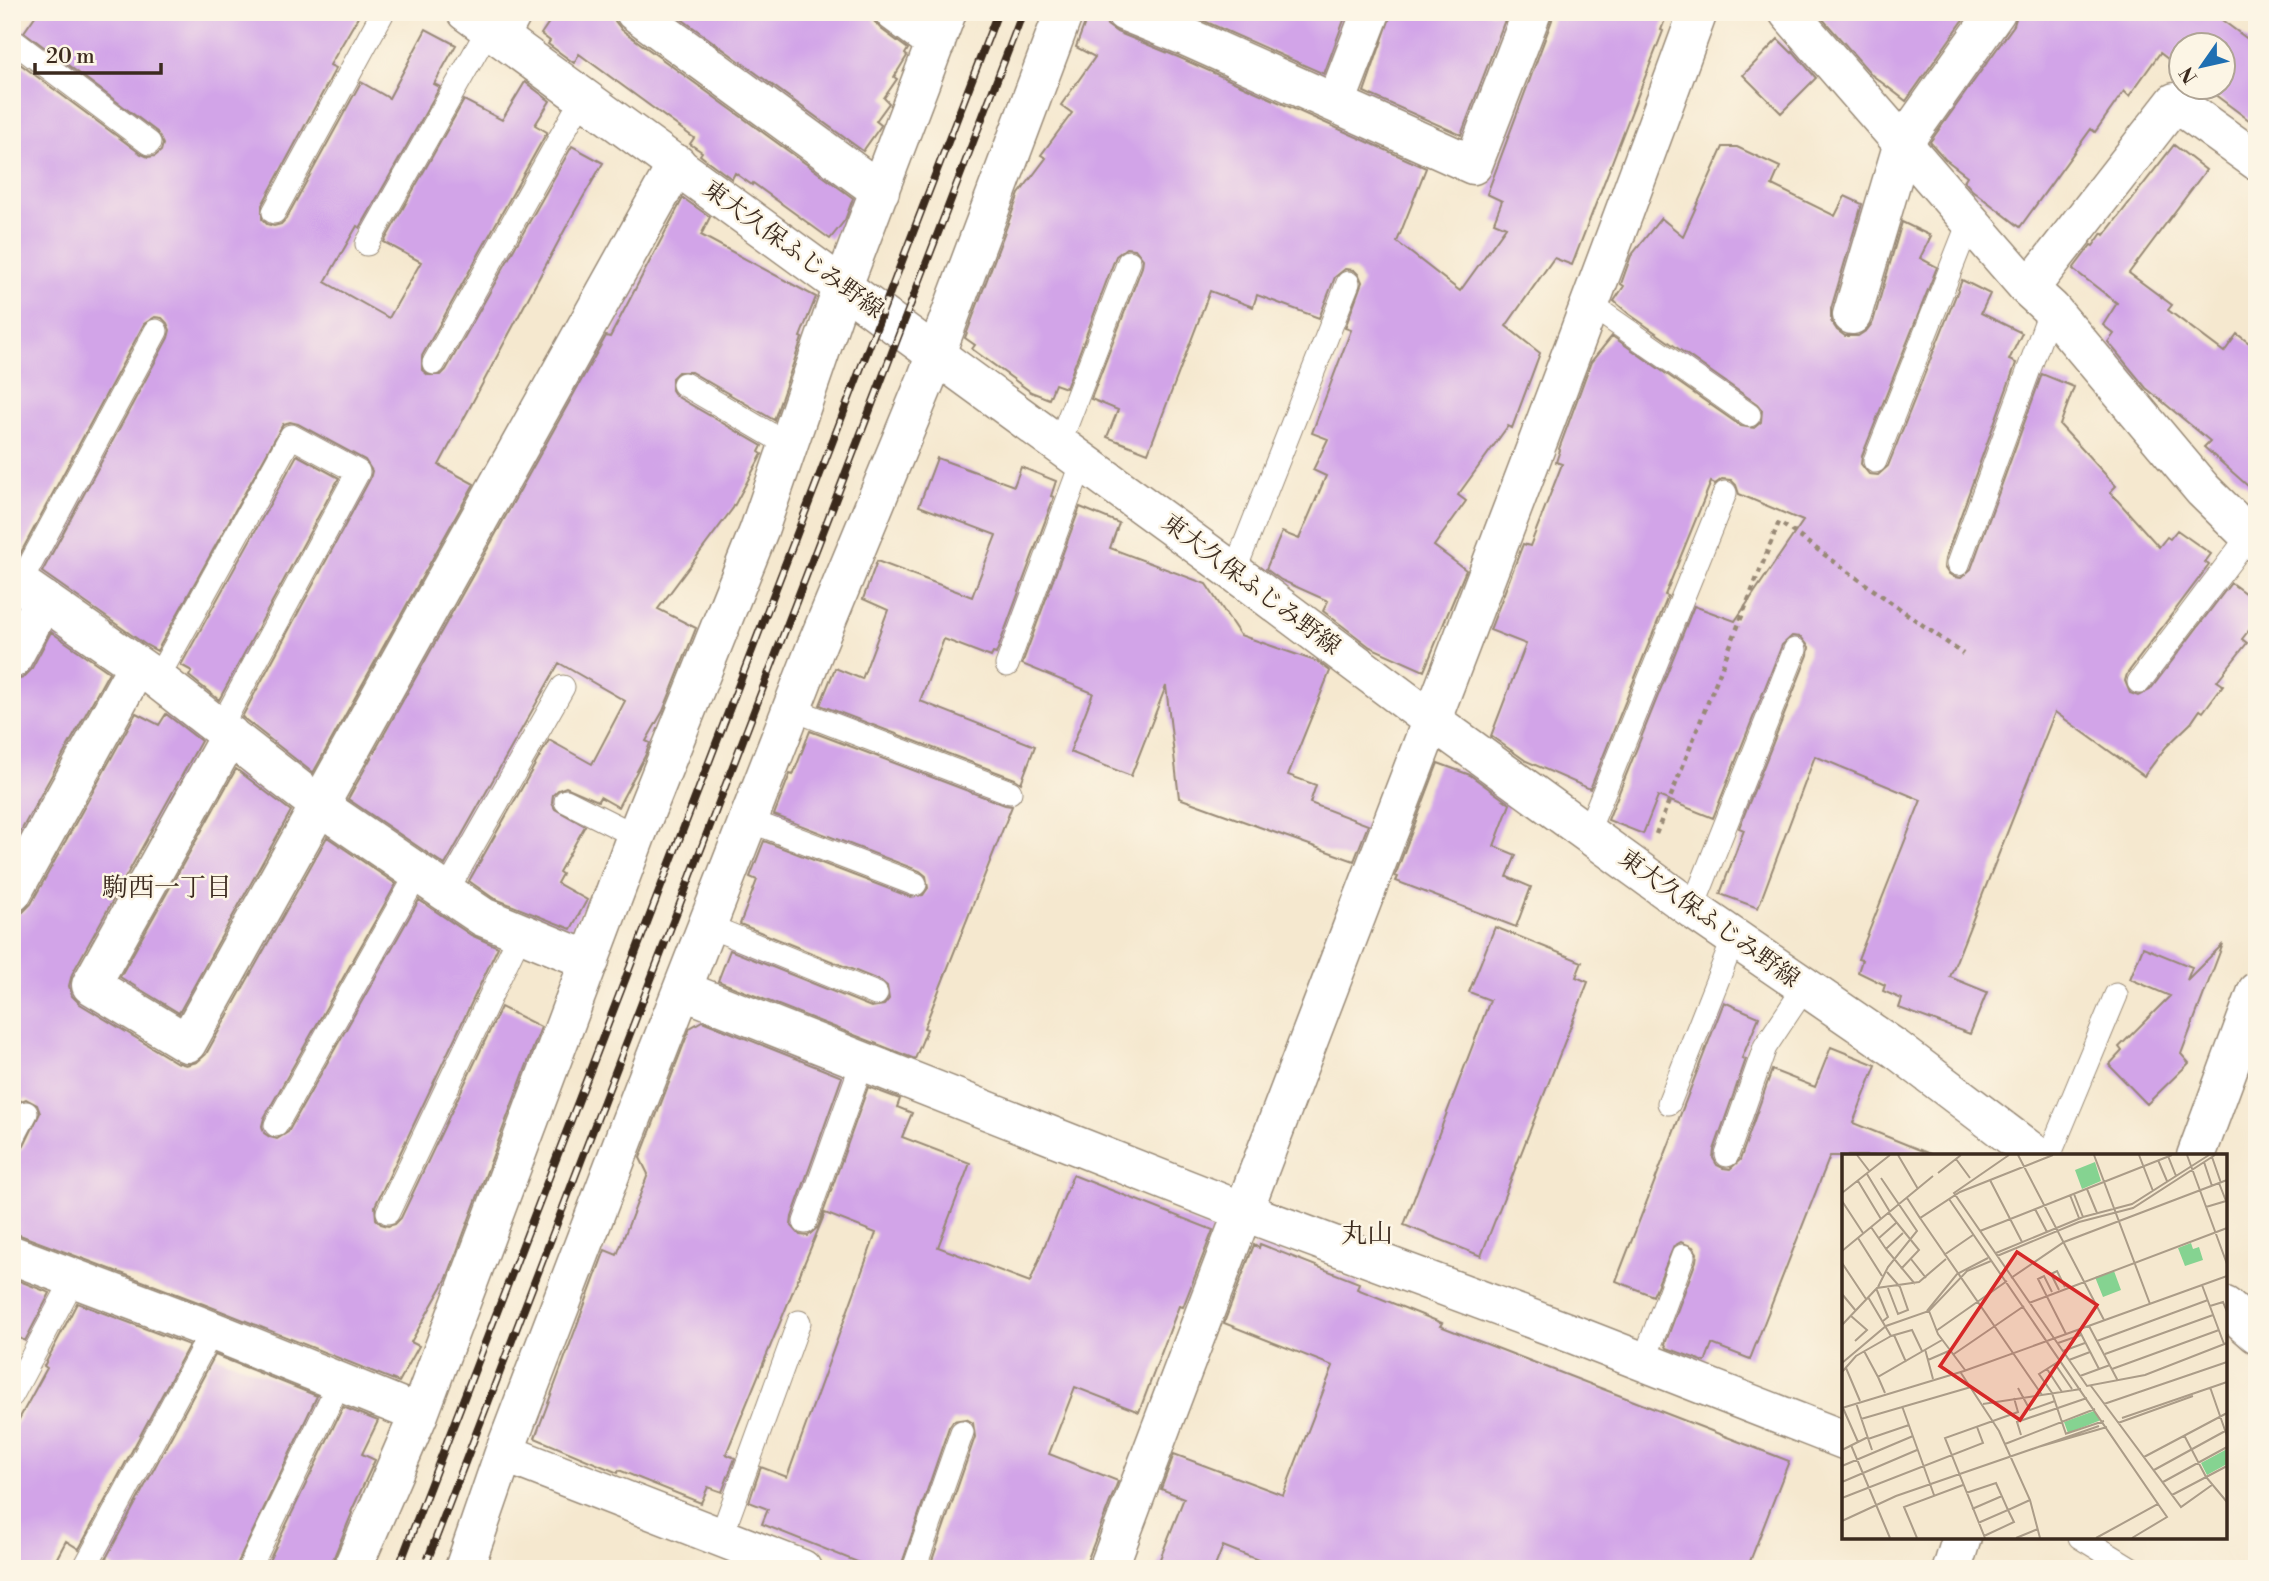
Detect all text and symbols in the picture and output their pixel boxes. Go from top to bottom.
scale bar [35,32,161,76]
north arrow [2168,32,2238,102]
text: 20 m [46,44,95,70]
text: N [2175,62,2203,88]
street label: 東大久保ふじみ野線 [697,174,889,326]
street label: 東大久保ふじみ野線 [1156,508,1346,662]
street label: 東大久保ふじみ野線 [1613,843,1805,995]
district label: 駒西一丁目 [102,872,232,904]
inset map [1842,1154,2227,1539]
district label: 丸山 [1341,1218,1393,1250]

